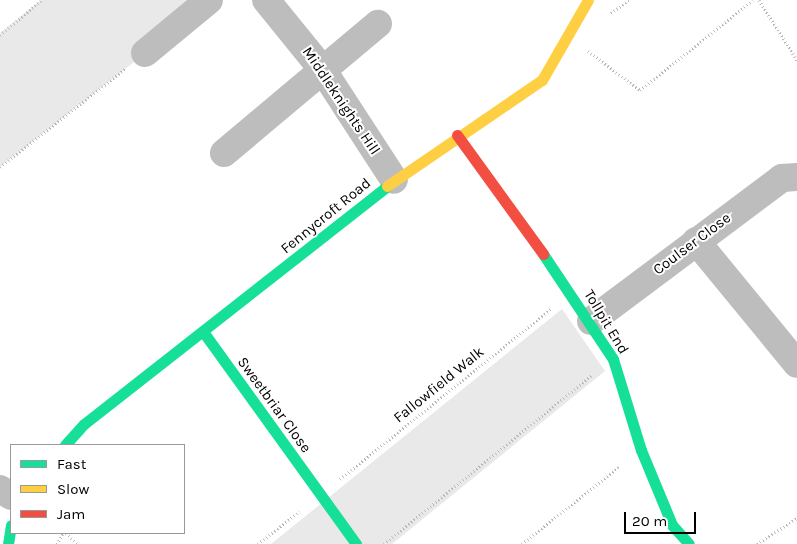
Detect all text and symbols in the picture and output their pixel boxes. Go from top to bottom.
street label: Middleknights Hill [298,44,384,158]
street label: Fennycroft Road [277,174,375,258]
street label: Coulser Close [650,209,734,279]
street label: Tollpit End [580,287,632,357]
street label: Fallowfield Walk [390,343,488,427]
street label: Sweetbriar Close [233,354,315,456]
legend [10,444,185,534]
text: Fast [57,455,86,473]
text: Slow [57,480,89,498]
scale bar [627,502,700,534]
text: Jam [57,505,85,523]
text: 20 m [632,512,667,530]

